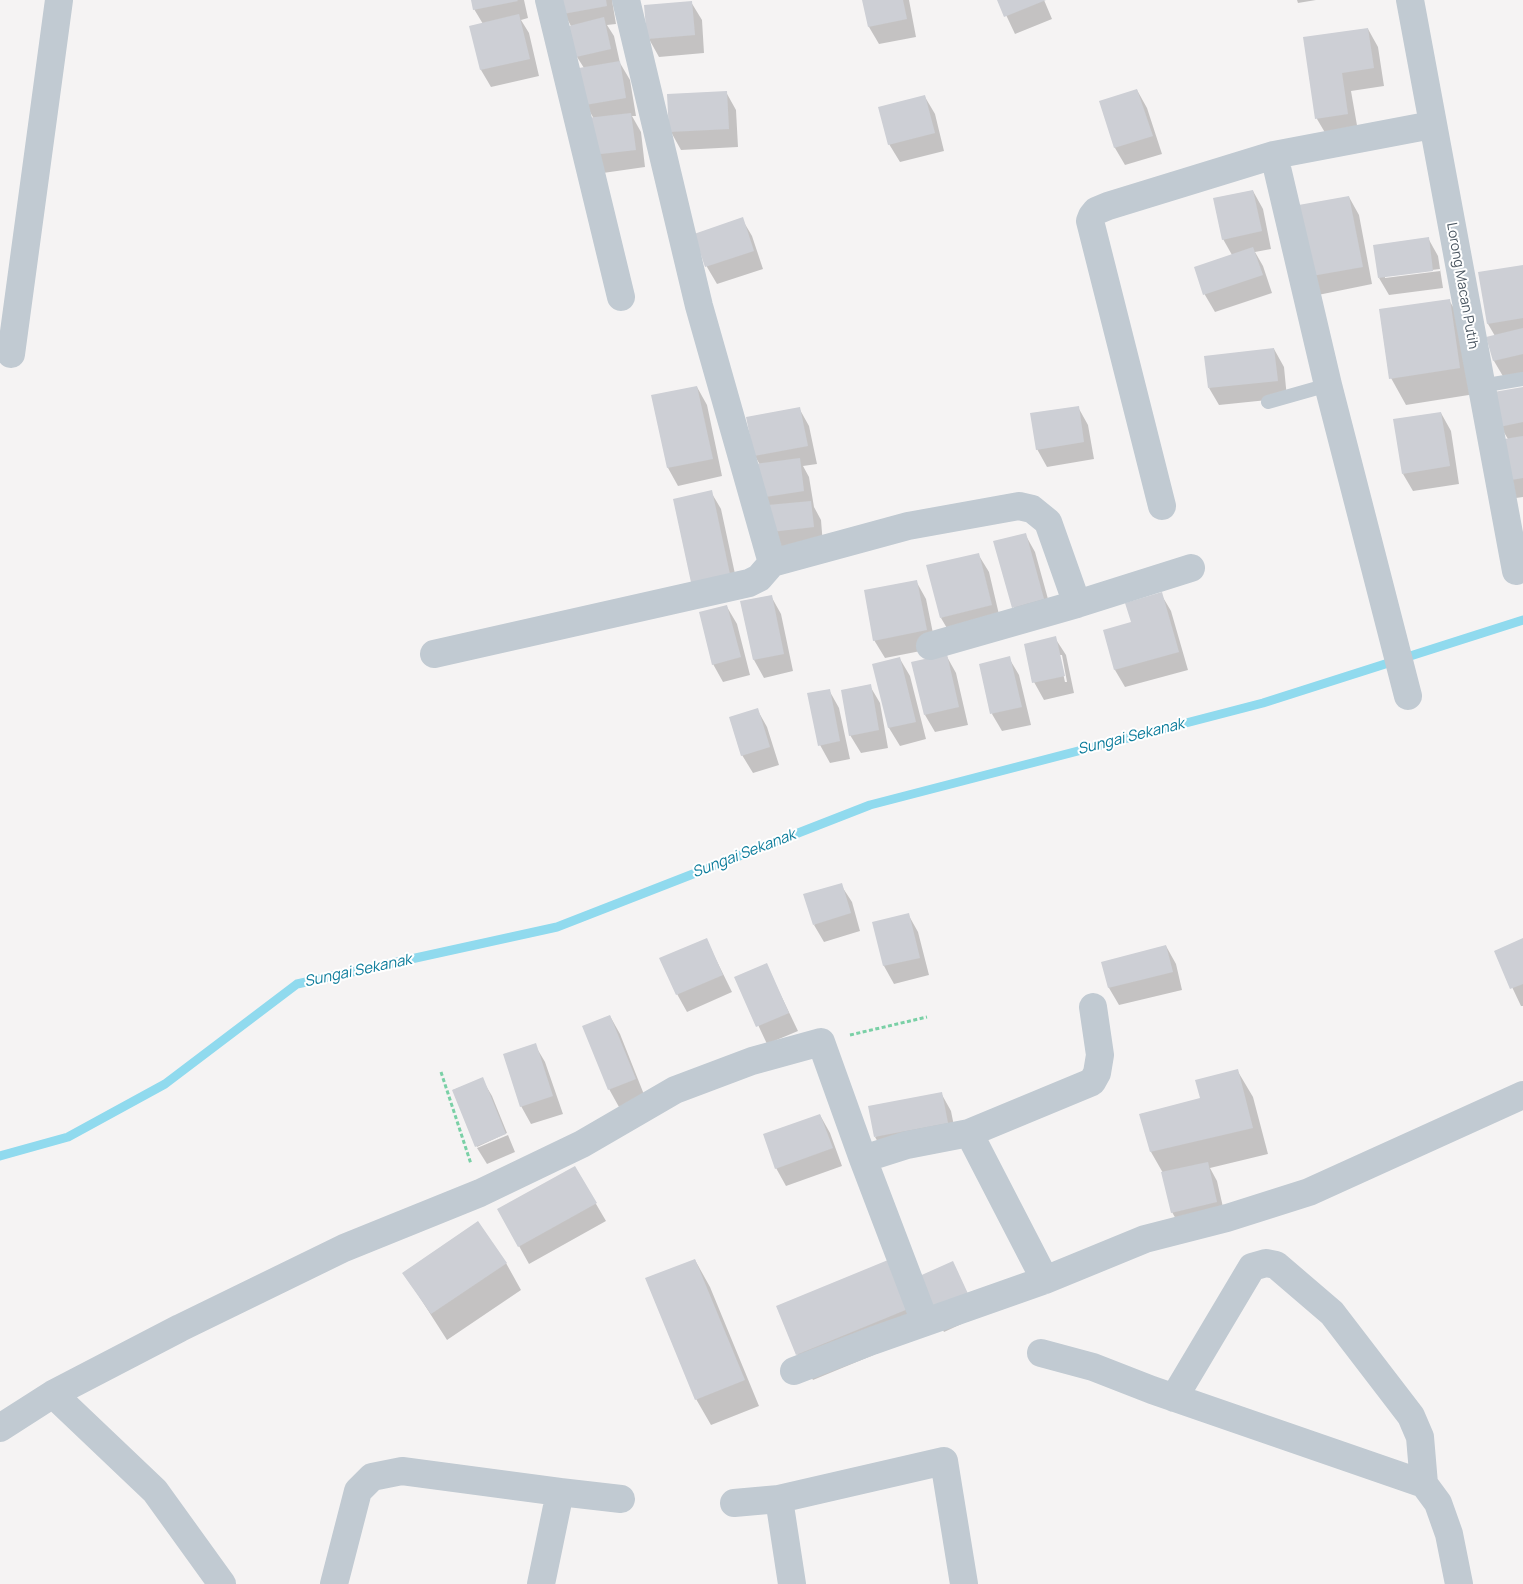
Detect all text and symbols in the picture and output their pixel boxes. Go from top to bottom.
street label: Lorong Macan Putih [1443,221,1481,351]
water label: Sungai Sekanak [1076,715,1186,759]
water label: Sungai Sekanak [690,826,798,882]
water label: Sungai Sekanak [303,951,413,991]

